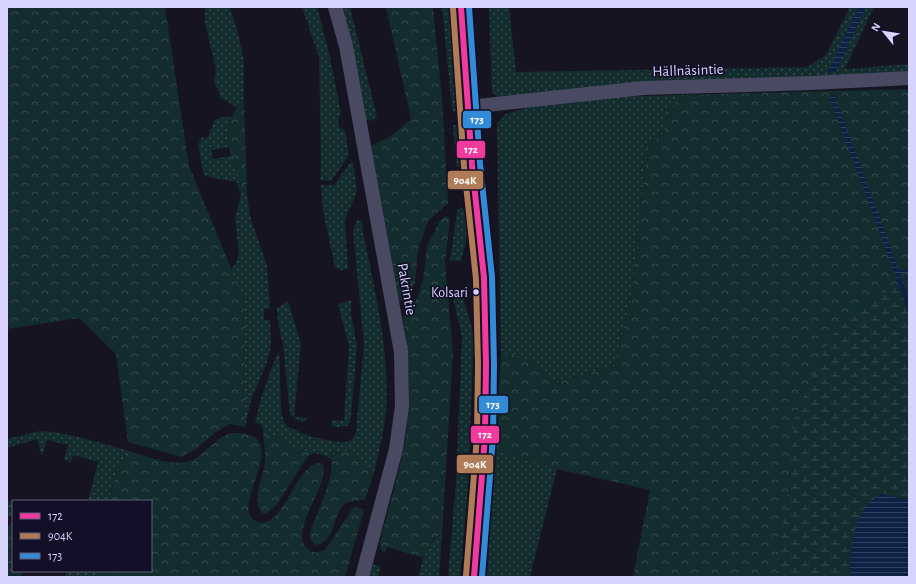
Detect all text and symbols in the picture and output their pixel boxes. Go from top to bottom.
north arrow [864,12,904,52]
text: N [869,21,882,33]
street label: Hällnäsintie [652,62,724,79]
line badge: 173 [462,110,492,129]
text: 173 [470,114,484,125]
line badge: 172 [456,140,486,159]
text: 172 [464,144,478,155]
line badge: 904K [447,170,484,190]
text: 904K [453,175,477,186]
street label: Pakrintie [395,262,418,316]
place label: Kolsari [431,286,468,300]
marker: Kolsari [471,287,481,297]
line badge: 173 [478,395,509,414]
text: 173 [486,399,500,410]
line badge: 172 [470,425,500,444]
text: 172 [478,429,492,440]
line badge: 904K [456,454,494,474]
text: 904K [463,459,487,470]
legend [12,500,152,572]
text: 172 [48,510,63,522]
text: 904K [48,530,73,542]
text: 173 [48,550,62,562]

